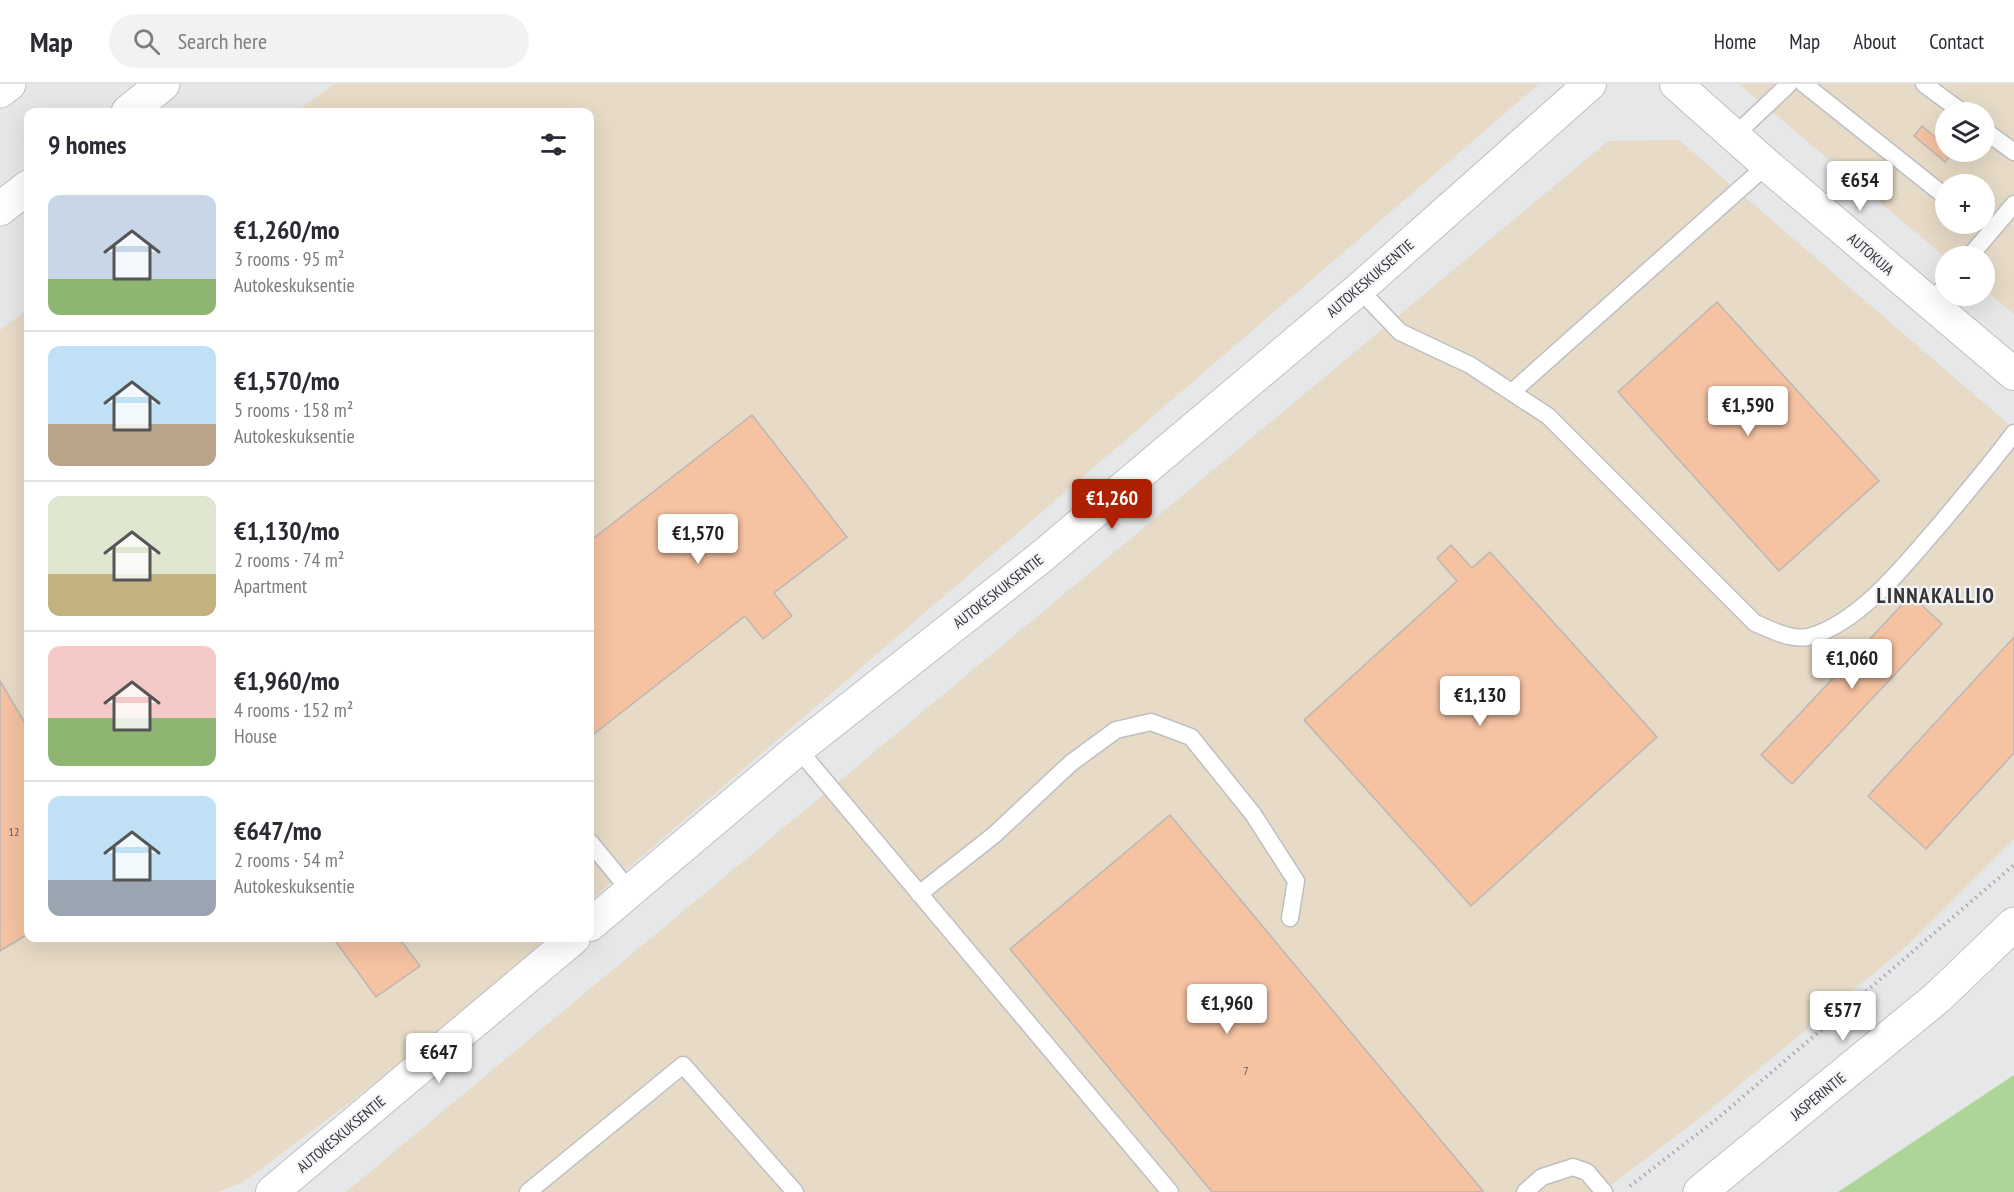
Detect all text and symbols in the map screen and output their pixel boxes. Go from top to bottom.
search box [109,14,529,68]
text: Map [30,23,73,60]
icon: search [130,25,163,58]
text: Search here [178,27,267,55]
text: Home [1714,28,1756,55]
text: Map [1789,28,1820,55]
text: About [1853,28,1896,55]
text: Contact [1929,28,1984,55]
map controls [1935,102,1995,306]
button: layers [1935,102,1995,162]
text: 9 homes [48,128,126,161]
icon: filters [537,128,570,161]
pin: €654 [1824,161,1896,212]
text: €654 [1841,167,1879,193]
button: + [1935,174,1995,234]
text: €1,260/mo [234,213,340,246]
icon: home [96,219,168,291]
street label: AUTOKUJA [1844,229,1899,280]
street label: AUTOKESKUKSENTIE [1322,235,1418,321]
text: 3 rooms · 95 m² [234,246,344,272]
button: − [1935,246,1995,306]
text: Autokeskuksentie [234,272,355,298]
text: €1,570/mo [234,364,340,397]
icon: home [96,370,168,442]
pin: €1,590 [1699,386,1797,437]
text: €1,590 [1722,392,1774,418]
text: 5 rooms · 158 m² [234,397,353,423]
text: Autokeskuksentie [234,423,355,449]
pin: €1,260 [1063,479,1161,530]
text: €1,260 [1086,485,1138,511]
text: €1,130/mo [234,514,340,547]
pin: €1,570 [649,514,747,565]
icon: home [96,520,168,592]
text: €1,570 [672,520,724,546]
text: 2 rooms · 74 m² [234,547,344,573]
street label: AUTOKESKUKSENTIE [949,550,1047,632]
text: Apartment [234,573,307,599]
district label: LINNAKALLIO [1877,582,1995,609]
pin: €1,060 [1803,639,1901,690]
text: €1,060 [1826,645,1878,671]
text: €1,960/mo [234,664,340,697]
icon: home [96,670,168,742]
pin: €1,130 [1431,676,1529,727]
text: €1,130 [1454,682,1506,708]
text: 4 rooms · 152 m² [234,697,353,723]
text: House [234,723,277,749]
text: €647/mo [234,814,322,847]
icon: home [96,820,168,892]
house number: 12 [9,824,19,839]
text: 2 rooms · 54 m² [234,847,344,873]
text: Autokeskuksentie [234,873,355,899]
pin: €1,960 [1178,984,1276,1035]
text: €1,960 [1201,990,1253,1016]
pin: €577 [1807,991,1879,1042]
text: €577 [1824,997,1862,1023]
pin: €647 [403,1033,475,1084]
text: €647 [420,1039,458,1065]
house number: 7 [1243,1063,1249,1078]
street label: JASPERINTIE [1786,1068,1850,1125]
street label: AUTOKESKUKSENTIE [293,1091,389,1177]

